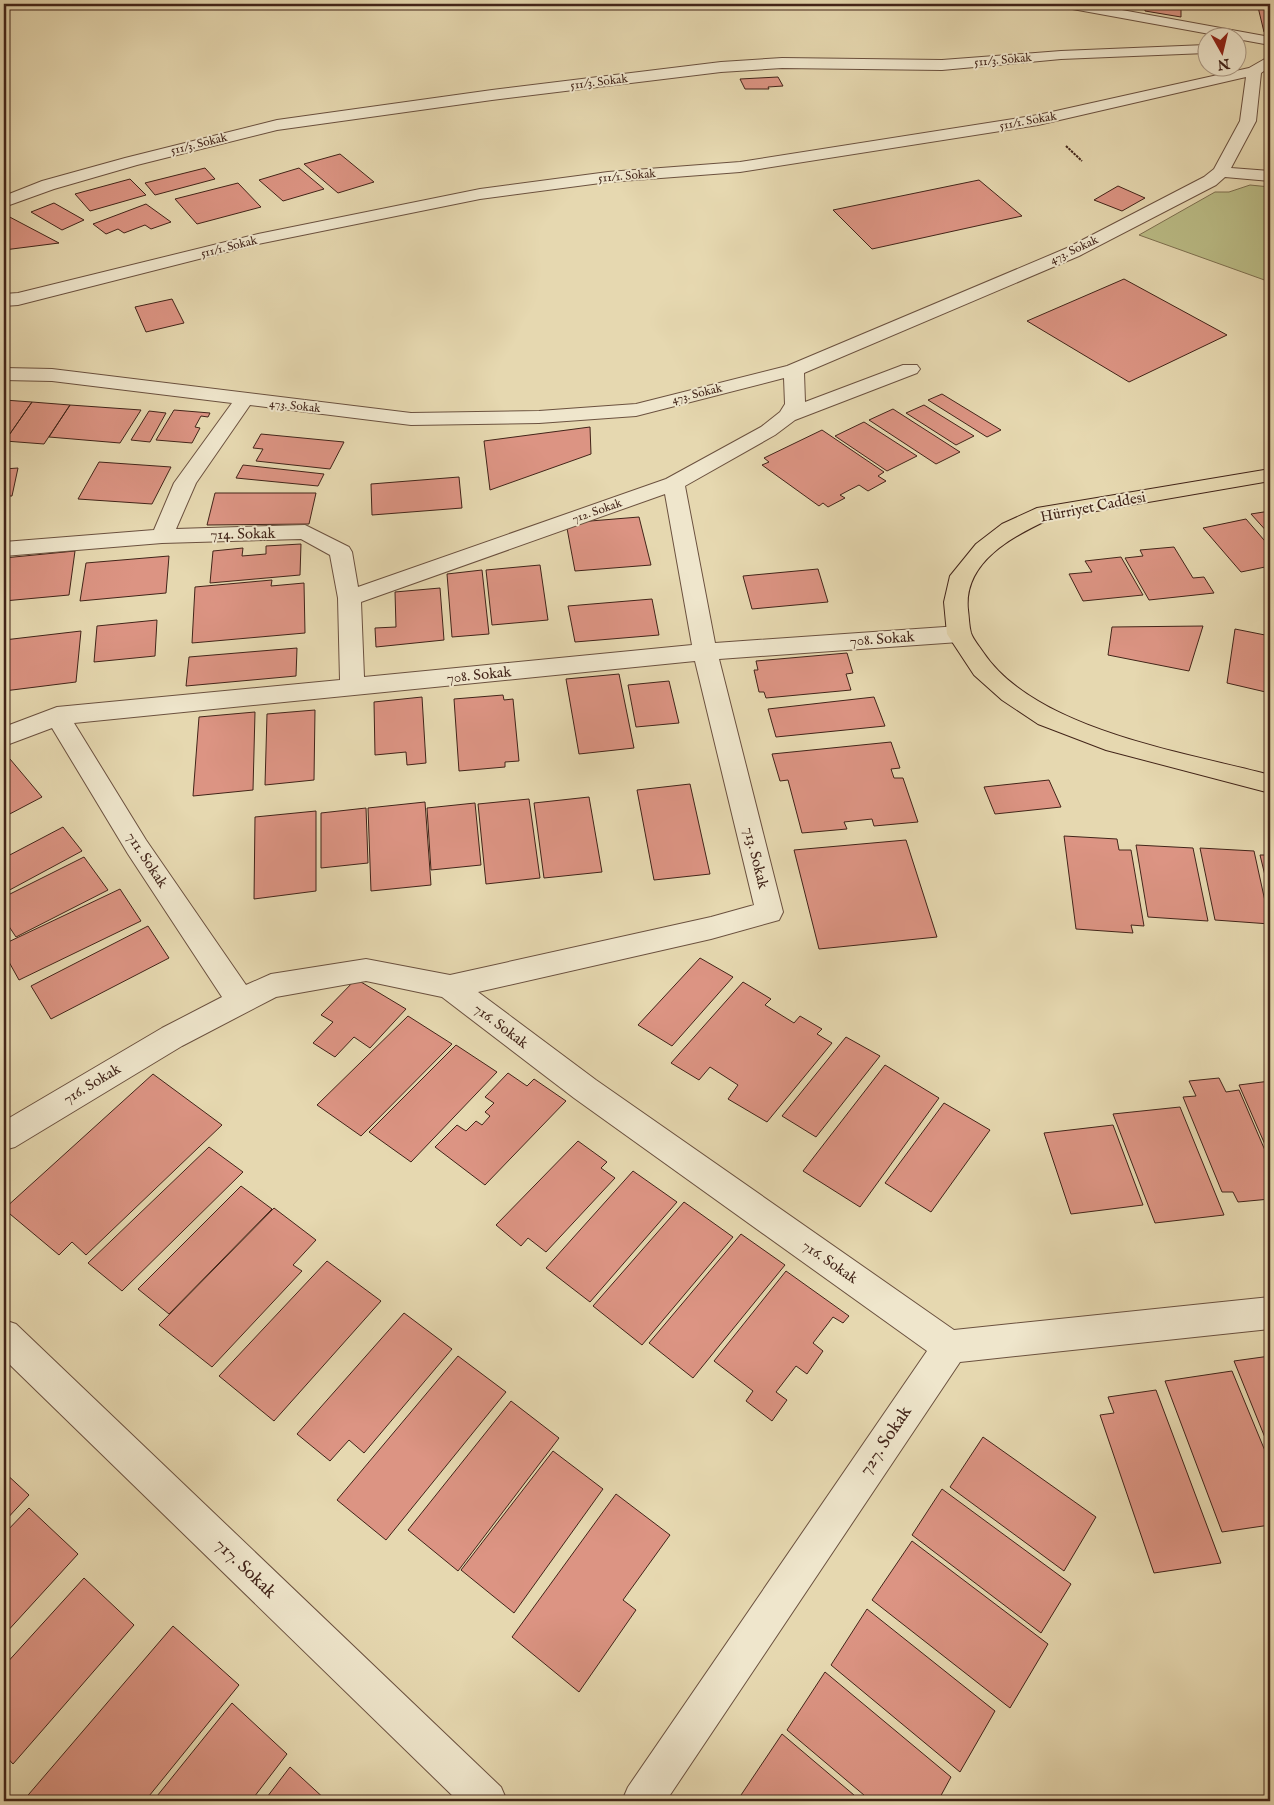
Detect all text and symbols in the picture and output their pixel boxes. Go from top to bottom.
north arrow [1196,28,1246,78]
street label: 511/3. Sokak [974,50,1033,70]
text: N [1216,54,1232,74]
street label: 511/3. Sokak [569,71,629,93]
street label: 511/1. Sokak [998,109,1058,133]
street label: 511/3. Sokak [169,130,229,158]
street label: 511/1. Sokak [598,166,657,186]
street label: 473. Sokak [1048,232,1101,268]
street label: 511/1. Sokak [199,233,259,261]
street label: 473. Sokak [670,380,724,407]
street label: 473. Sokak [269,396,322,416]
street label: Hürriyet Caddesi [1039,487,1147,527]
street label: 712. Sokak [570,495,624,526]
street label: 714. Sokak [210,524,277,544]
street label: 708. Sokak [849,627,916,651]
street label: 708. Sokak [446,662,513,688]
street label: 713. Sokak [739,825,773,892]
street label: 711. Sokak [122,828,173,892]
street label: 716. Sokak [470,999,533,1053]
street label: 716. Sokak [60,1059,125,1109]
street label: 716. Sokak [798,1236,862,1289]
street label: 727. Sokak [854,1402,918,1480]
street label: 717. Sokak [209,1534,281,1604]

